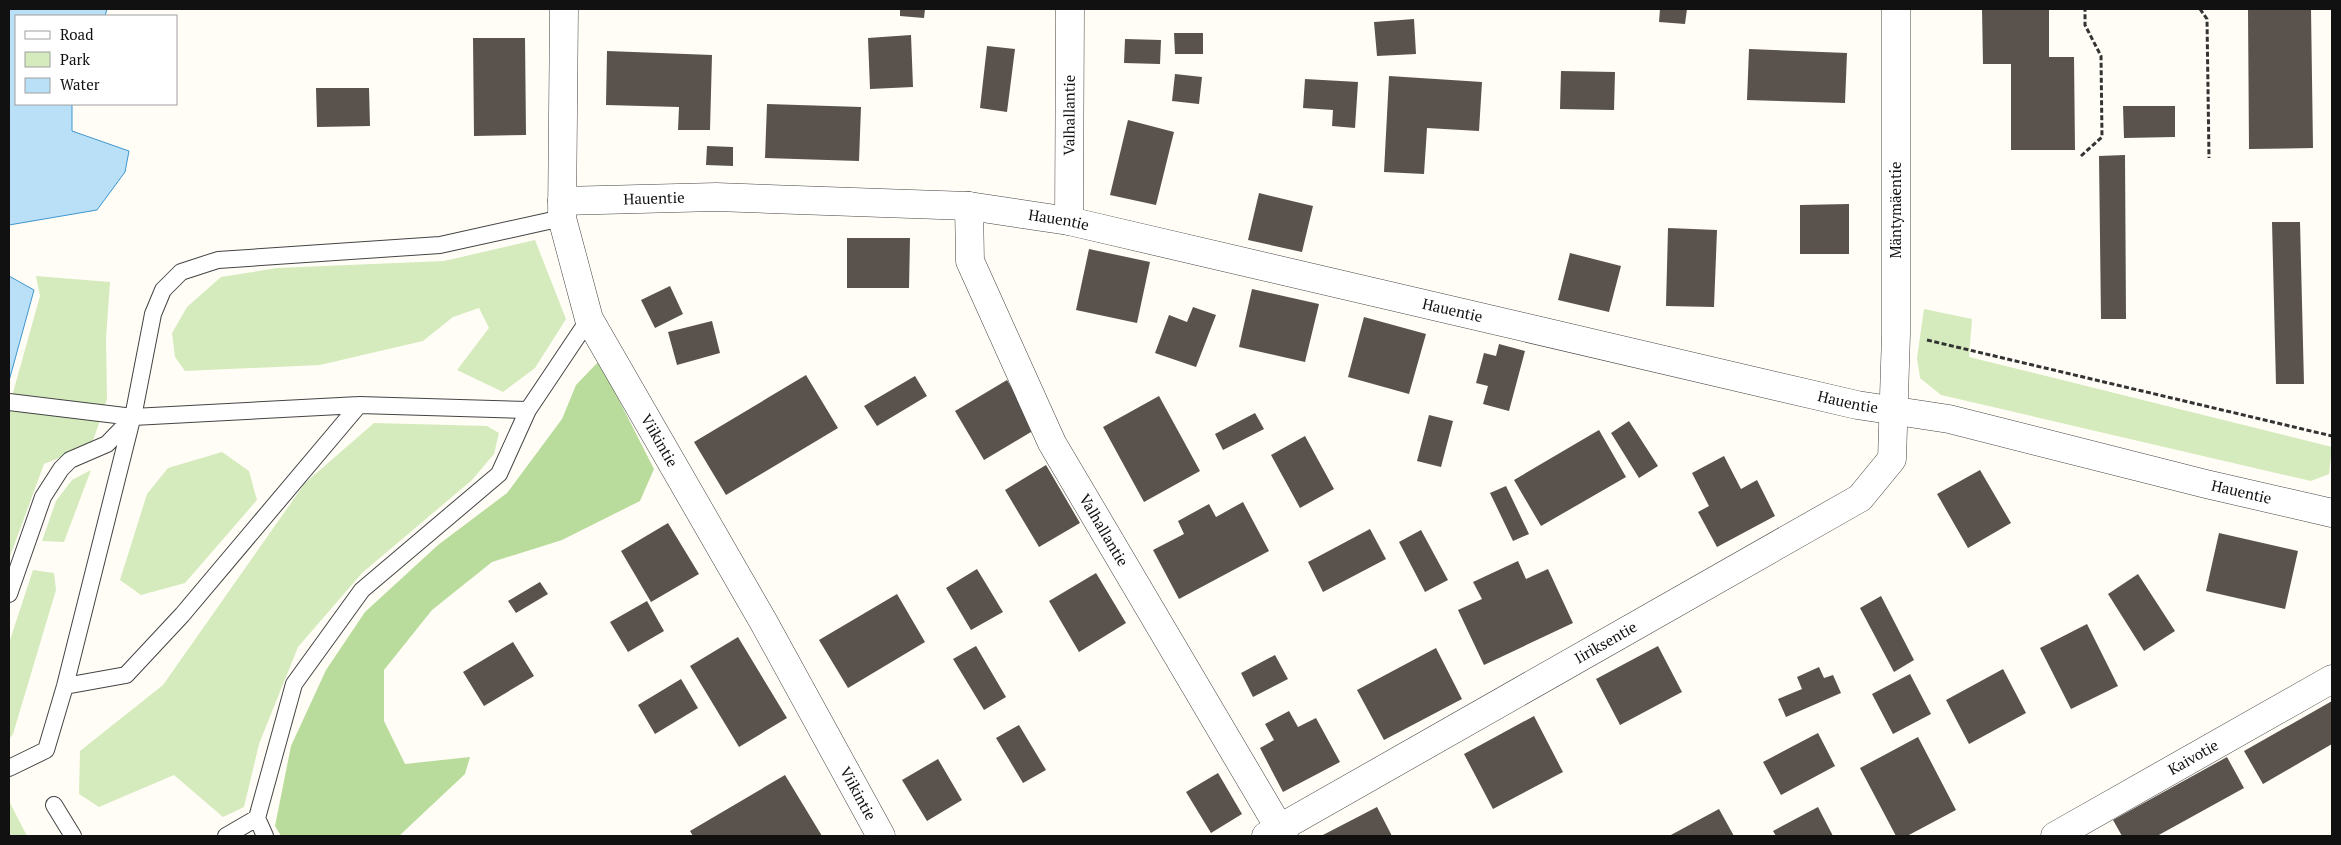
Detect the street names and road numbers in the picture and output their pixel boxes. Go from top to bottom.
street label: Valhallantie [1058,75,1079,155]
street label: Mäntymäentie [1885,161,1905,259]
street label: Hauentie [623,187,685,208]
street label: Hauentie [1027,204,1091,234]
street label: Hauentie [1420,293,1485,326]
street label: Hauentie [1816,385,1880,417]
street label: Viikintie [637,410,683,470]
street label: Hauentie [2210,475,2274,508]
street label: Valhallantie [1075,490,1134,570]
street label: Iiriksentie [1571,616,1640,667]
street label: Kaivotie [2164,734,2222,779]
street label: Viikintie [836,763,881,823]

